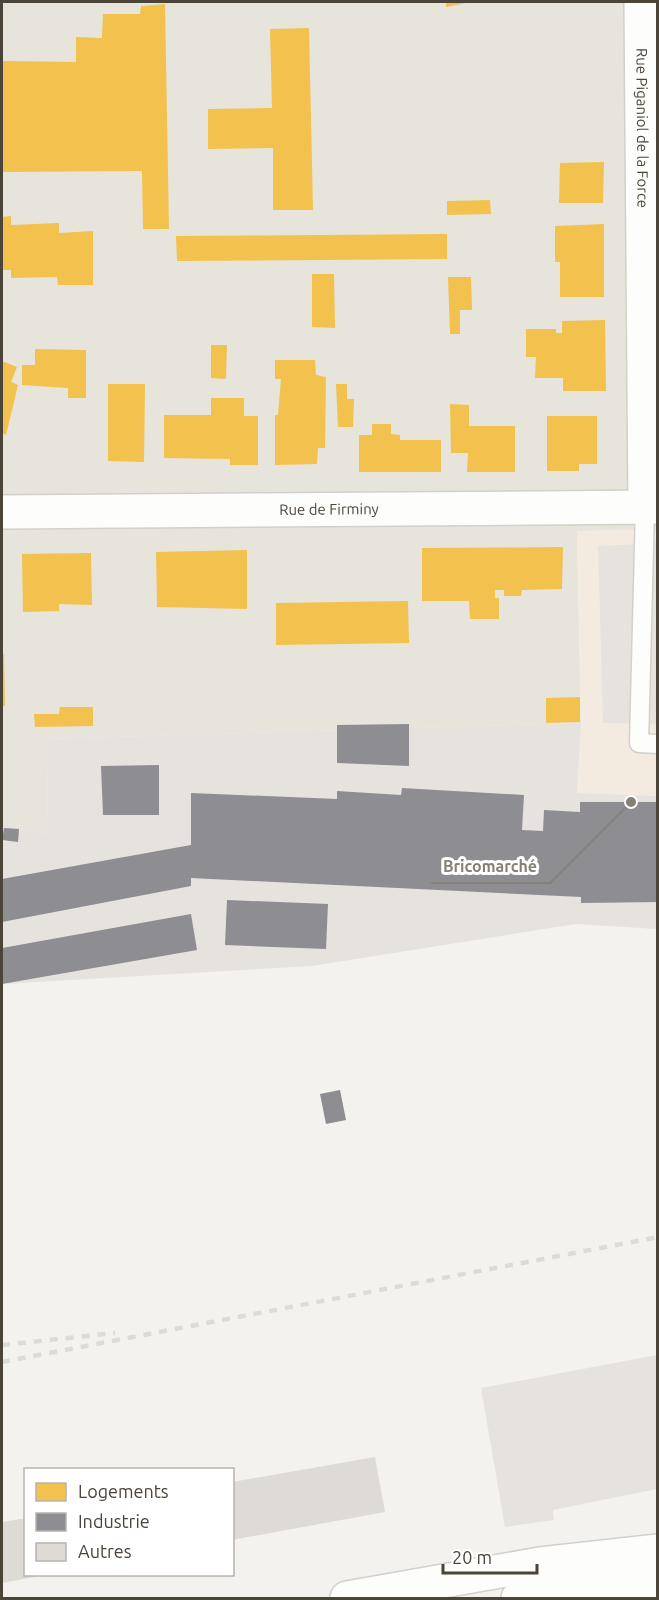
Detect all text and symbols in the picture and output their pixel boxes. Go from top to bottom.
street label: Rue Piganiol de la Force [633,48,652,208]
street label: Rue de Firminy [279,500,379,518]
callout: Bricomarché [431,849,550,883]
text: Bricomarché [443,857,537,875]
legend [24,1468,234,1576]
text: Logements [78,1481,169,1501]
text: Industrie [78,1511,150,1531]
scale bar [443,1537,538,1575]
text: Autres [78,1541,132,1561]
text: 20 m [452,1547,492,1567]

